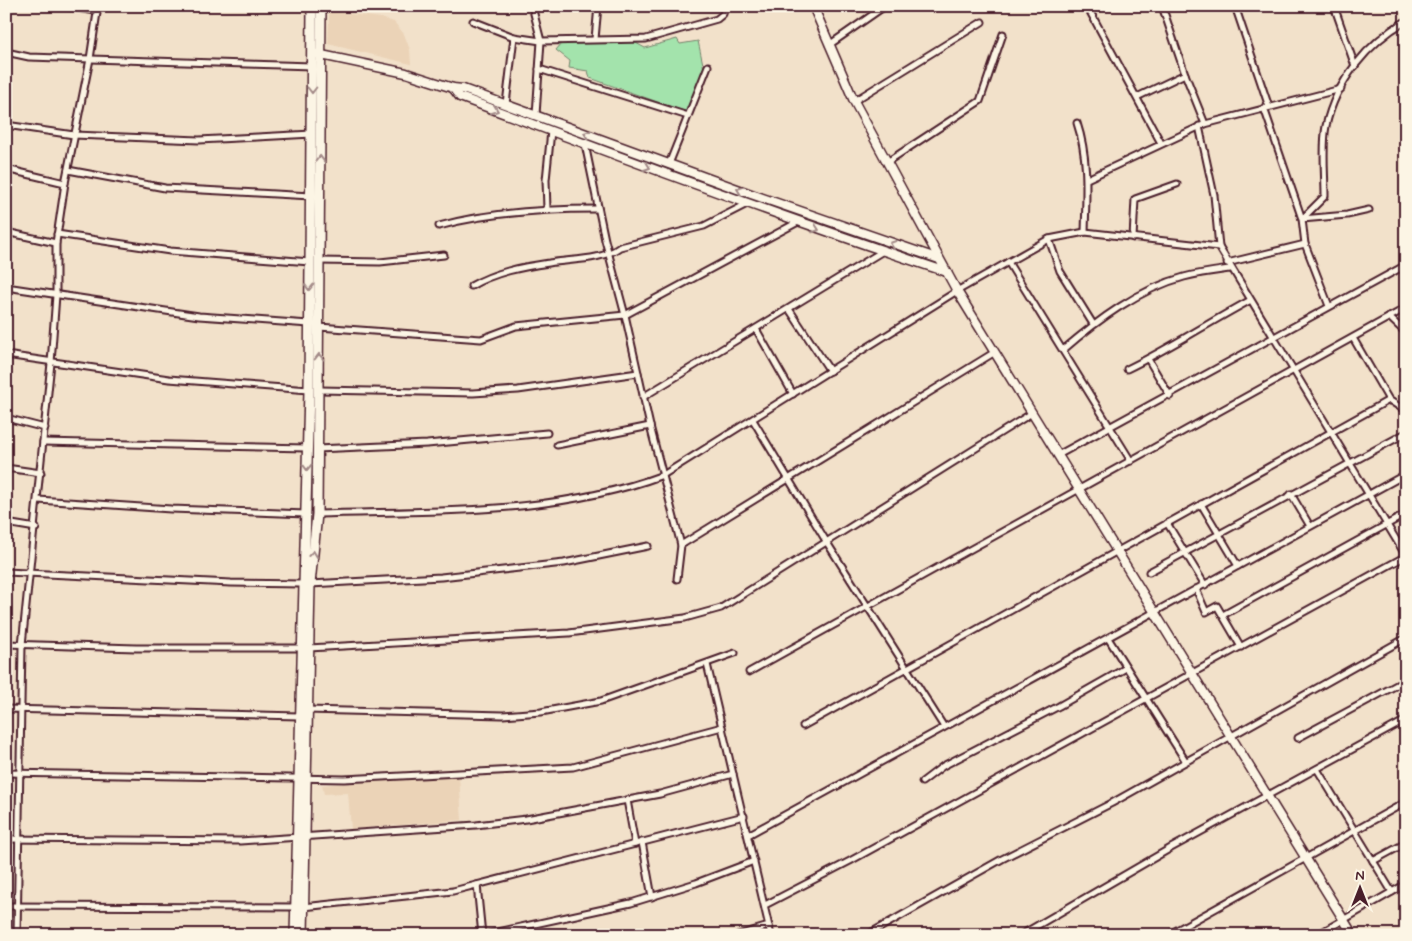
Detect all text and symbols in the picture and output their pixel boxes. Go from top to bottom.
one-way arrow [307,86,317,94]
one-way arrow [490,104,499,114]
one-way arrow [583,130,592,140]
one-way arrow [315,155,326,163]
one-way arrow [643,161,651,171]
one-way arrow [736,186,745,196]
one-way arrow [812,223,820,233]
one-way arrow [889,239,898,249]
one-way arrow [304,284,314,292]
one-way arrow [314,352,324,360]
one-way arrow [302,464,312,472]
one-way arrow [307,549,318,557]
north arrow [1334,864,1384,914]
text: N [1355,867,1365,885]

